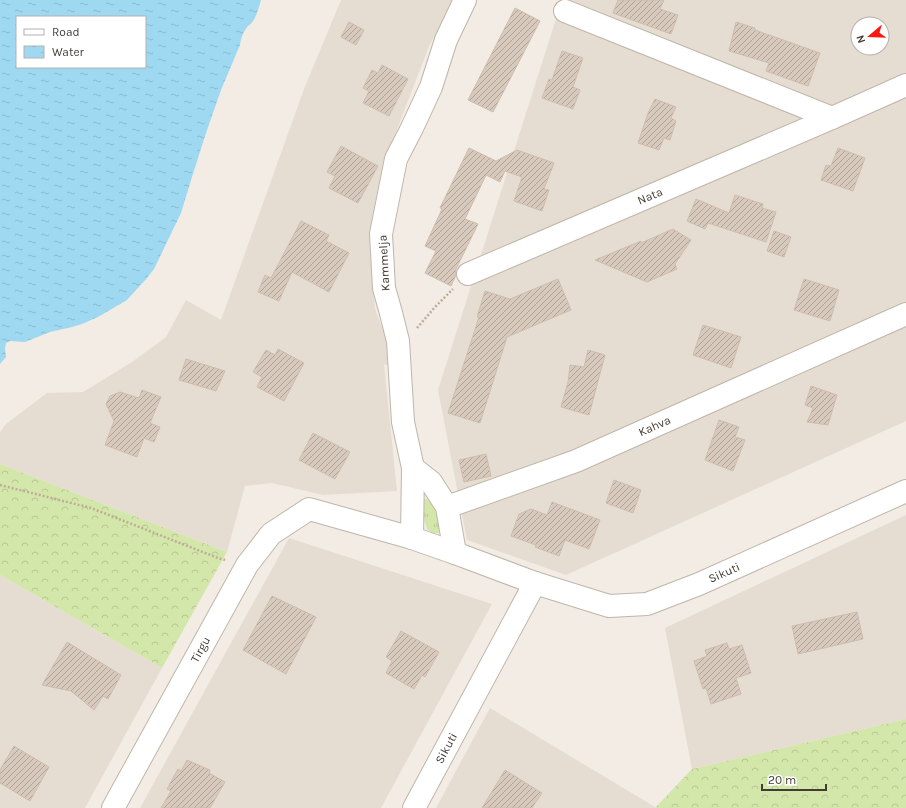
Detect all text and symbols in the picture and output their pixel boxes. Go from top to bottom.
legend [16,16,146,68]
north arrow [850,16,890,56]
text: Road [52,25,80,39]
text: N [854,33,868,45]
text: Water [52,45,85,59]
street label: Nata [635,184,665,208]
street label: Kammelja [376,235,392,291]
street label: Kahva [636,413,673,439]
street label: Sikuti [706,560,742,586]
street label: Tirgu [188,634,213,665]
street label: Sikuti [432,730,460,766]
scale bar [762,766,826,792]
text: 20 m [768,773,796,787]

